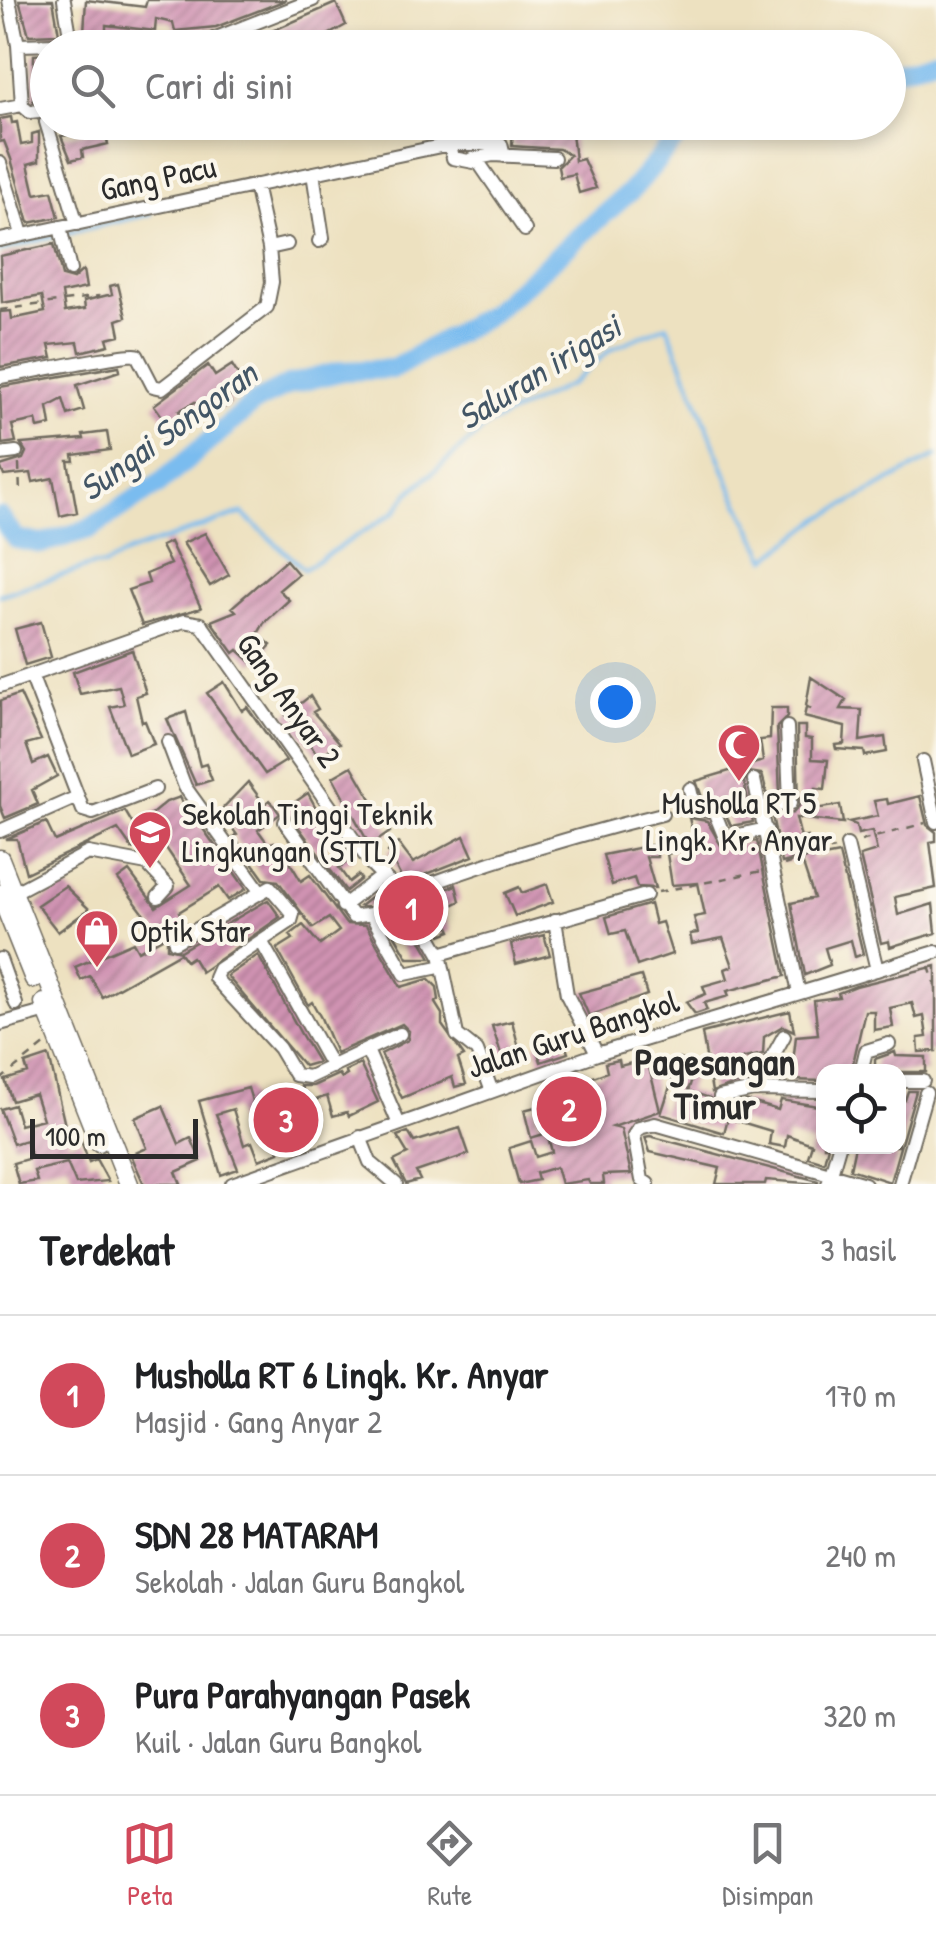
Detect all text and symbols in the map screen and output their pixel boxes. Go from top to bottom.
search box [30,30,906,140]
icon: search [65,58,120,113]
text: Cari di sini [145,59,294,111]
street label: Gang Pacu [96,144,220,211]
water label: Saluran irigasi [448,301,632,440]
water label: Sungai Songoran [69,348,269,511]
street label: Gang Anyar 2 [227,624,351,775]
your location [590,677,641,728]
mosque icon: Musholla RT 5 Lingk. Kr. Anyar [716,722,762,783]
place label: Musholla RT 5 Lingk. Kr. Anyar [645,781,833,861]
place label: Sekolah Tinggi Teknik Lingkungan (STTL) [182,792,433,872]
school or university icon: Sekolah Tinggi Teknik Lingkungan (STTL) [127,809,173,870]
pin: 1 [378,870,444,946]
shop icon: Optik Star [74,908,120,969]
place label: Optik Star [130,909,251,952]
street label: Jalan Guru Bangkol [462,979,685,1088]
district label: Pagesangan Timur [635,1035,795,1131]
map controls [816,1064,906,1154]
button: locate [816,1064,906,1154]
pin: 2 [536,1072,602,1146]
pin: 3 [254,1082,318,1158]
scale bar [30,1114,198,1158]
text: 100 m [45,1117,106,1155]
text: Terdekat [40,1221,174,1278]
text: 3 hasil [820,1228,896,1271]
text: Musholla RT 6 Lingk. Kr. Anyar [135,1348,548,1400]
text: 1 [67,1374,78,1417]
text: 170 m [825,1374,896,1417]
text: Masjid · Gang Anyar 2 [135,1400,382,1443]
text: SDN 28 MATARAM [135,1508,378,1560]
text: 2 [65,1534,80,1577]
text: 240 m [826,1534,896,1577]
text: Sekolah · Jalan Guru Bangkol [135,1560,464,1603]
text: Pura Parahyangan Pasek [135,1668,470,1720]
text: 3 [65,1694,80,1737]
text: 320 m [823,1694,896,1737]
text: Kuil · Jalan Guru Bangkol [135,1720,421,1763]
tab: Peta [122,1816,177,1914]
tab: Rute [422,1816,477,1914]
tab: Disimpan [722,1816,814,1914]

